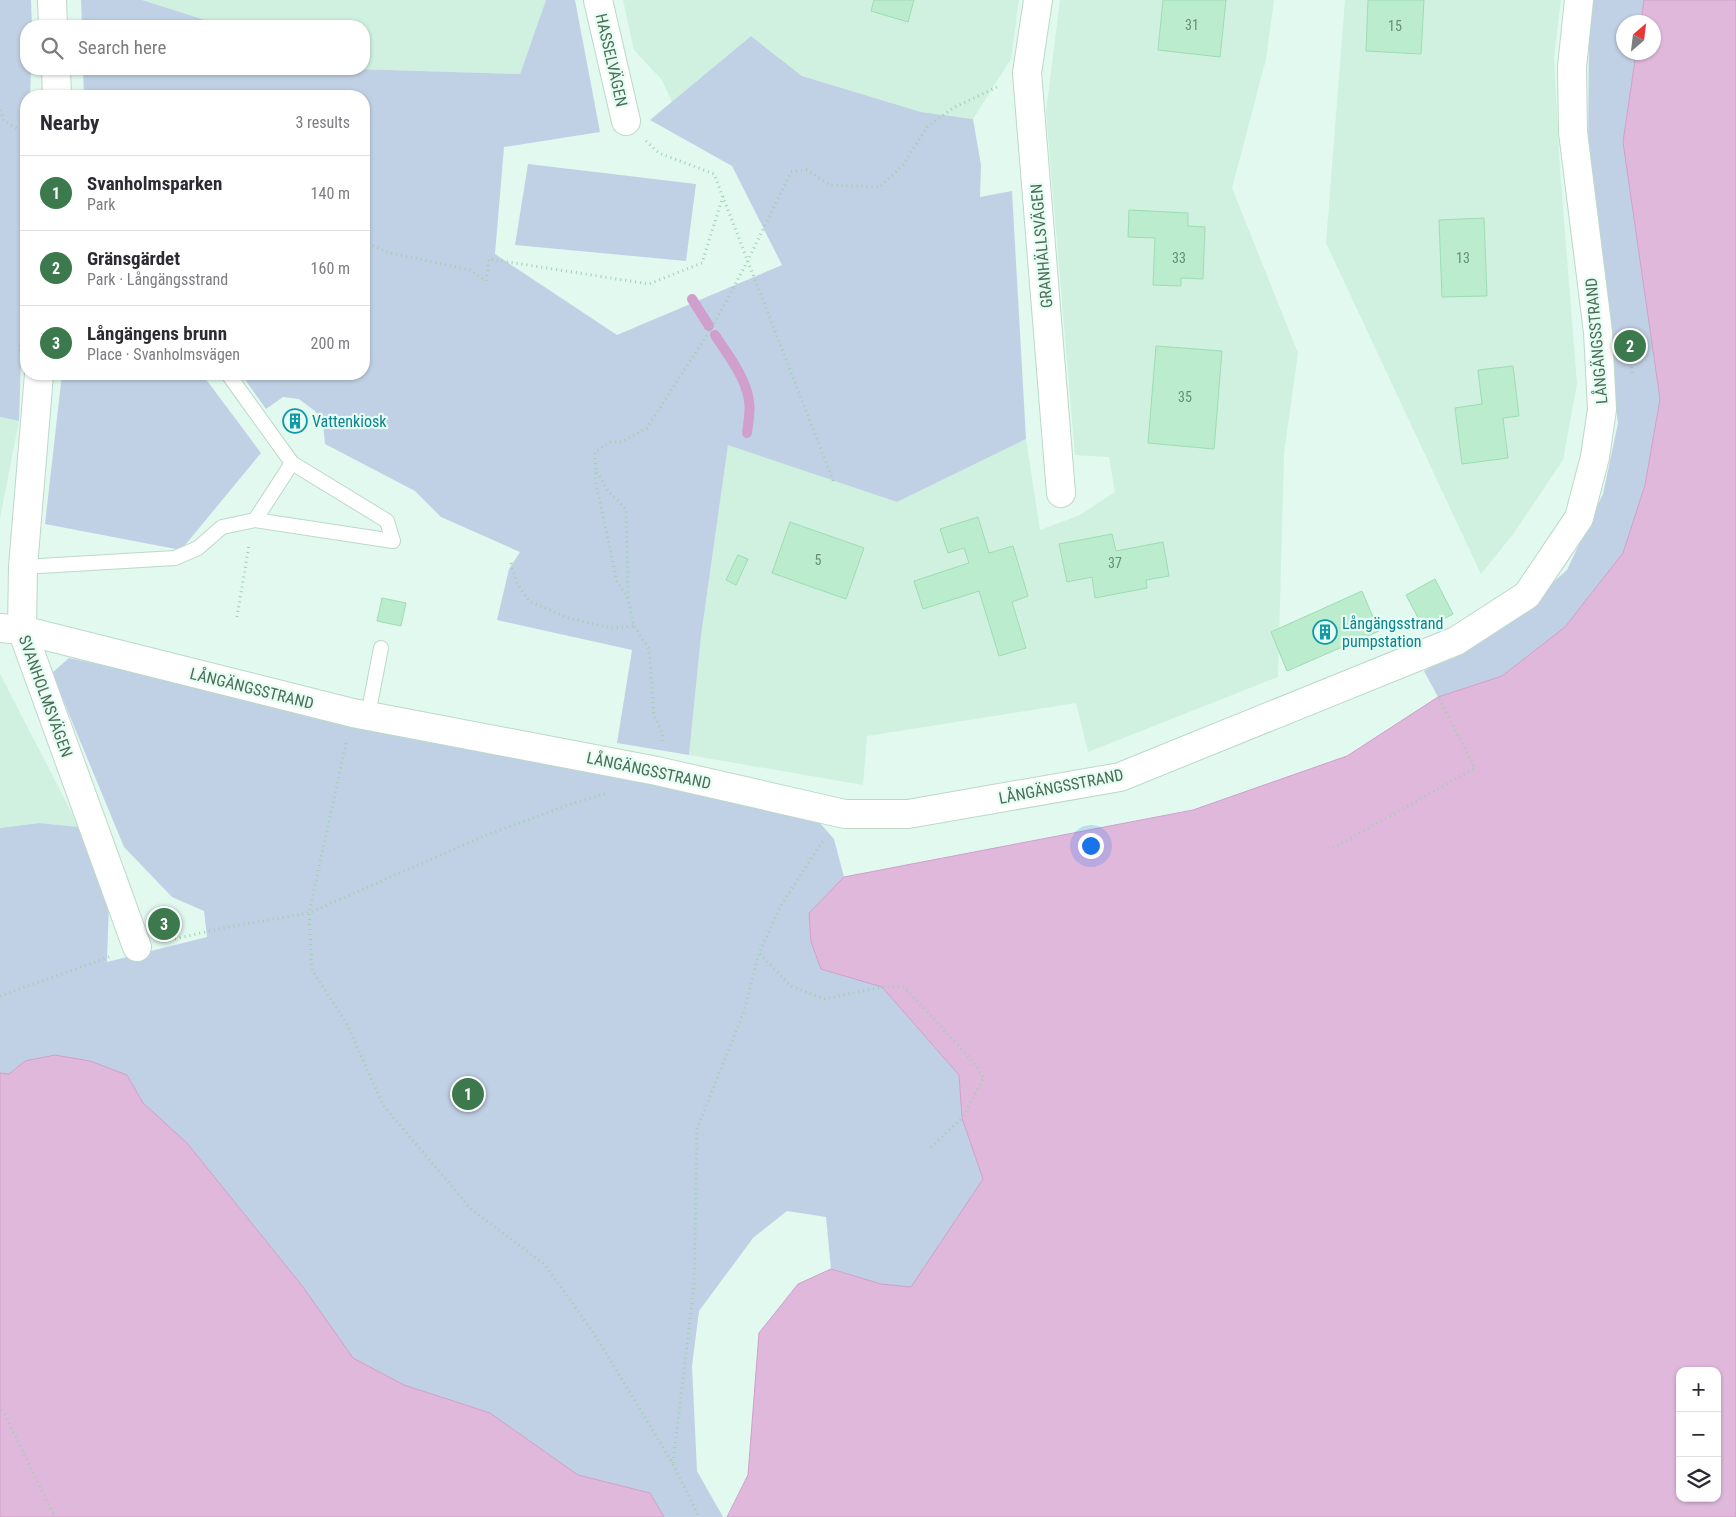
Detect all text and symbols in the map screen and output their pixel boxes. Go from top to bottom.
street label: HASSELVÄGEN [592,12,631,108]
north arrow [1616,15,1661,60]
house number: 31 [1185,17,1199,33]
house number: 15 [1388,18,1402,34]
search box [20,20,370,75]
icon: search [38,34,66,62]
text: Search here [78,36,166,59]
text: Nearby [40,111,99,135]
text: 3 results [295,113,350,132]
text: Svanholmsparken [87,172,222,195]
street label: GRANHÄLLSVÄGEN [1027,183,1056,309]
text: 1 [52,184,60,203]
text: 140 m [311,184,350,203]
text: Park [87,195,116,214]
text: Gränsgärdet [87,247,180,270]
house number: 33 [1172,250,1186,266]
house number: 13 [1456,250,1470,266]
text: 2 [52,259,60,278]
text: 160 m [311,259,350,278]
text: Park · Långängsstrand [87,270,228,289]
street label: LÅNGÄNGSSTRAND [1581,277,1611,405]
text: Långängens brunn [87,322,227,345]
pin: 2 [1614,327,1646,365]
text: 3 [52,334,60,353]
text: 200 m [311,334,350,353]
text: Place · Svanholmsvägen [87,345,240,364]
house number: 35 [1178,389,1192,405]
building icon: Vattenkiosk [282,408,308,434]
place label: Vattenkiosk [312,412,387,431]
house number: 5 [815,552,822,568]
house number: 37 [1108,555,1122,571]
place label: Långängsstrand pumpstation [1342,614,1443,651]
building icon: Långängsstrand pumpstation [1312,619,1338,645]
street label: SVANHOLMSVÄGEN [15,633,76,760]
street label: LÅNGÄNGSSTRAND [188,663,316,713]
street label: LÅNGÄNGSSTRAND [585,747,713,793]
street label: LÅNGÄNGSSTRAND [997,764,1125,808]
your location [1078,833,1104,859]
pin: 3 [148,905,180,943]
pin: 1 [452,1075,484,1113]
map controls [1676,1367,1721,1502]
button: + [1676,1367,1721,1412]
button: − [1676,1412,1721,1457]
button: layers [1676,1457,1721,1502]

